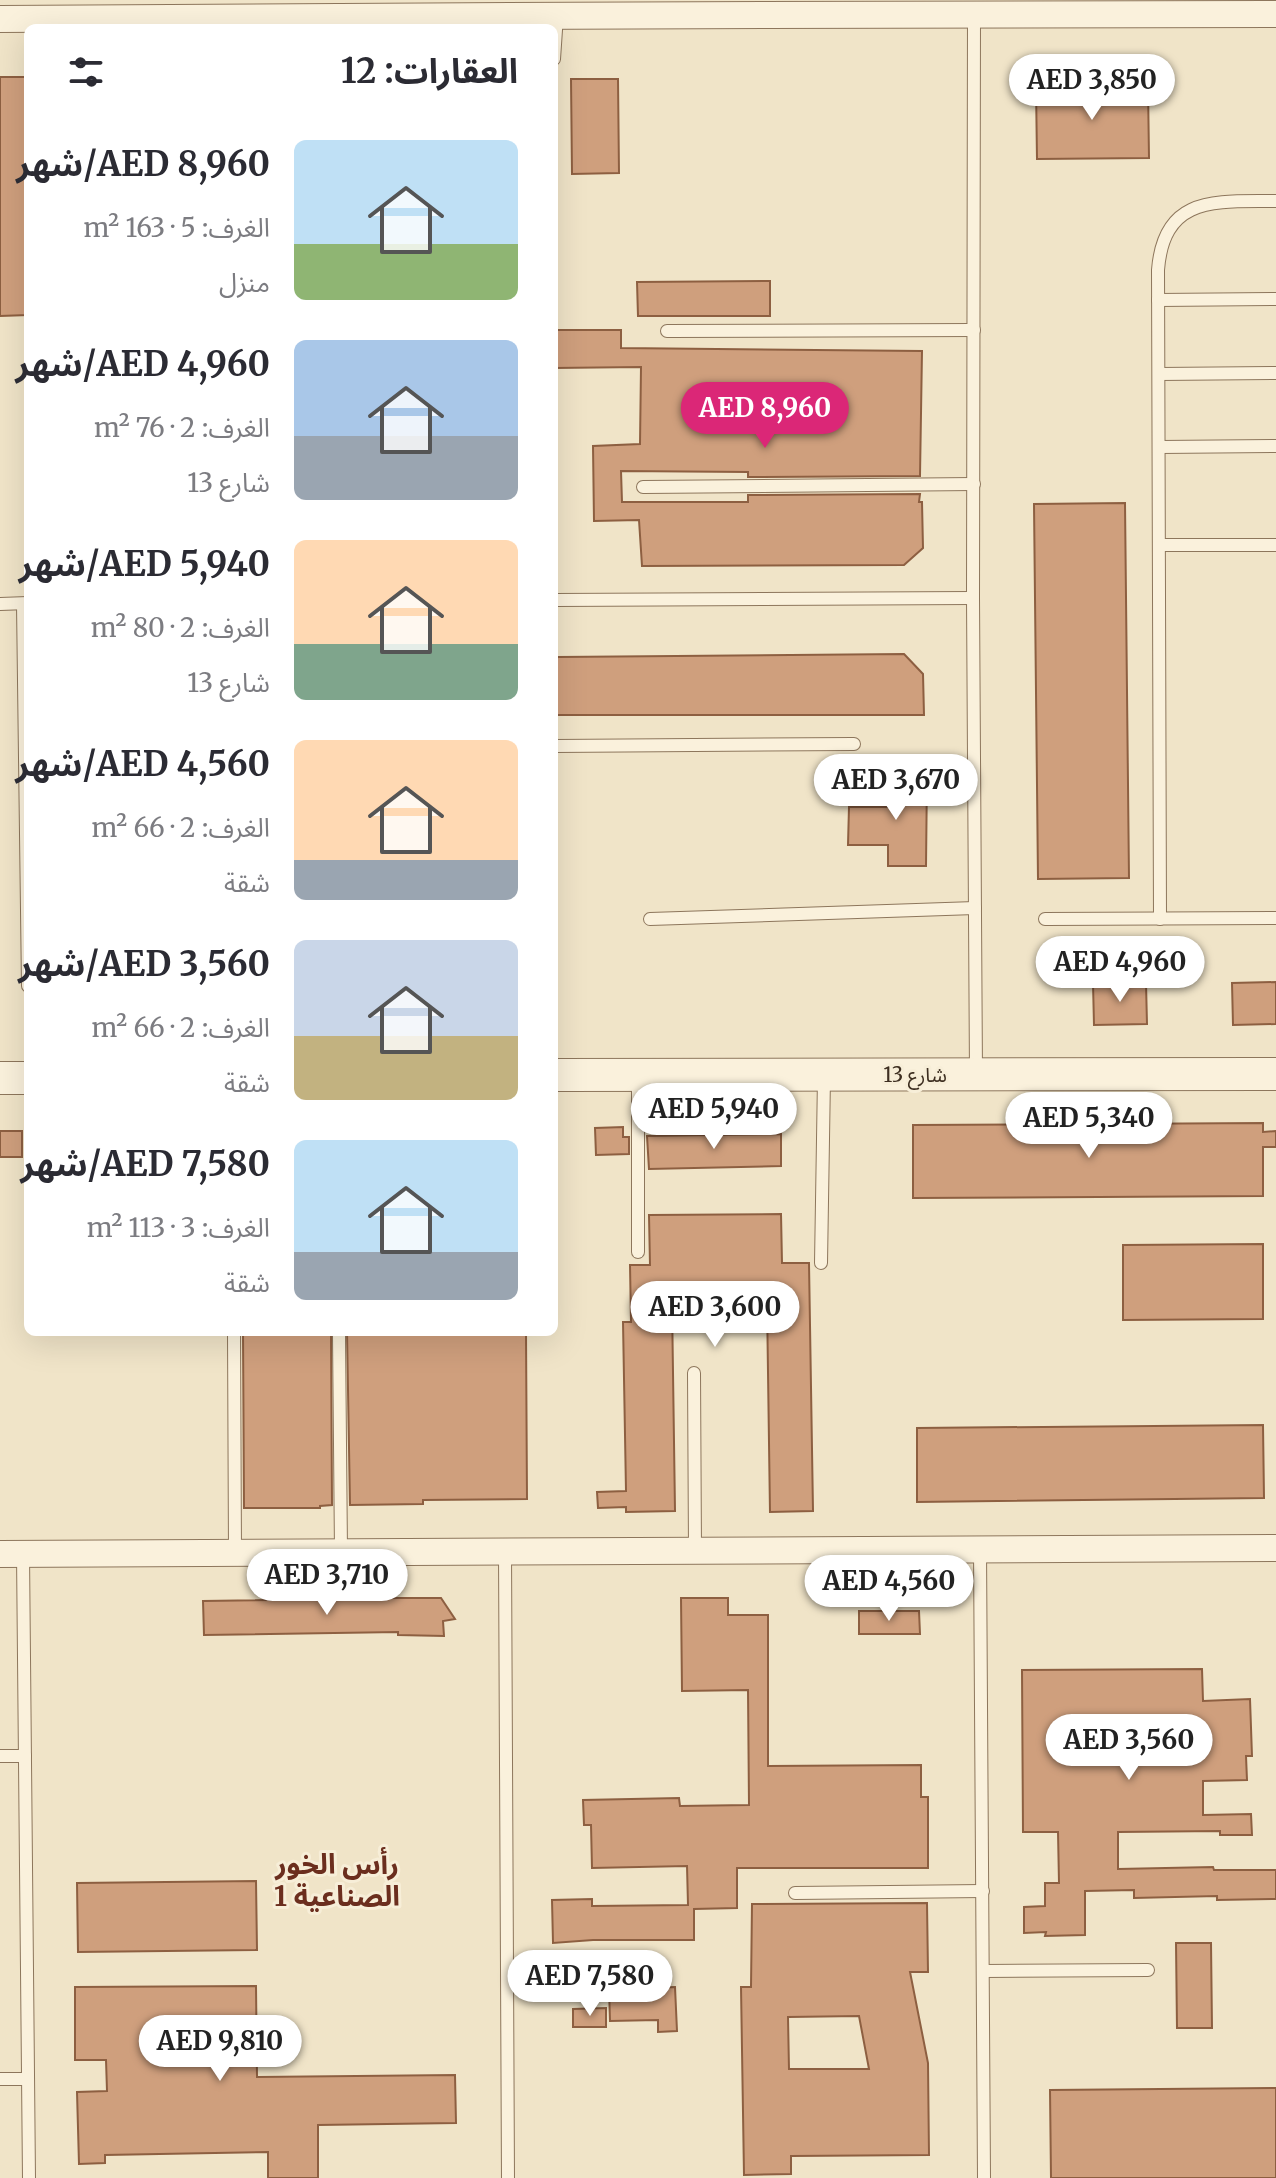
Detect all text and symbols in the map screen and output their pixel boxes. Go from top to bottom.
icon: filters [64,50,108,94]
text: العقارات: 12 [341,50,518,92]
pin: AED 3,850 [1000,54,1184,122]
text: AED 3,850 [1027,63,1157,96]
text: AED 8,960/شهر [16,143,270,185]
icon: home [358,172,454,268]
text: الغرف: 5 · 163 m² [84,211,270,244]
text: منزل [219,266,270,299]
text: AED 4,960/شهر [16,343,270,385]
icon: home [358,372,454,468]
pin: AED 8,960 [673,382,857,450]
text: AED 8,960 [699,391,831,424]
text: الغرف: 2 · 76 m² [94,411,270,444]
text: شارع 13 [187,466,270,499]
text: AED 5,940/شهر [19,543,270,585]
icon: home [358,572,454,668]
text: الغرف: 2 · 80 m² [91,611,270,644]
text: شارع 13 [187,666,270,699]
text: AED 4,560/شهر [15,743,270,785]
pin: AED 3,670 [804,754,988,822]
text: AED 3,670 [832,763,960,796]
icon: home [358,772,454,868]
text: الغرف: 2 · 66 m² [92,811,270,844]
text: شقة [224,866,270,899]
pin: AED 4,960 [1028,936,1212,1004]
text: AED 3,560/شهر [18,943,270,985]
text: AED 4,960 [1054,945,1186,978]
icon: home [358,972,454,1068]
text: الغرف: 2 · 66 m² [92,1011,270,1044]
street label: شارع 13 [883,1062,947,1090]
text: شقة [224,1066,270,1099]
pin: AED 5,940 [622,1083,806,1151]
text: AED 5,940 [649,1092,779,1125]
pin: AED 5,340 [997,1092,1181,1160]
text: AED 5,340 [1023,1101,1155,1134]
text: AED 7,580/شهر [20,1143,270,1185]
icon: home [358,1172,454,1268]
text: الغرف: 3 · 113 m² [87,1211,270,1244]
text: شقة [224,1266,270,1299]
pin: AED 3,600 [623,1281,807,1349]
text: AED 3,600 [648,1290,782,1323]
pin: AED 3,710 [235,1549,419,1617]
pin: AED 4,560 [797,1555,981,1623]
text: AED 3,710 [265,1558,389,1591]
text: AED 4,560 [823,1564,955,1597]
pin: AED 3,560 [1037,1714,1221,1782]
text: AED 3,560 [1064,1723,1194,1756]
district label: رأس الخور الصناعية 1 [274,1846,400,1914]
pin: AED 7,580 [498,1950,682,2018]
text: AED 7,580 [525,1959,655,1992]
pin: AED 9,810 [128,2015,312,2083]
text: AED 9,810 [157,2024,283,2057]

